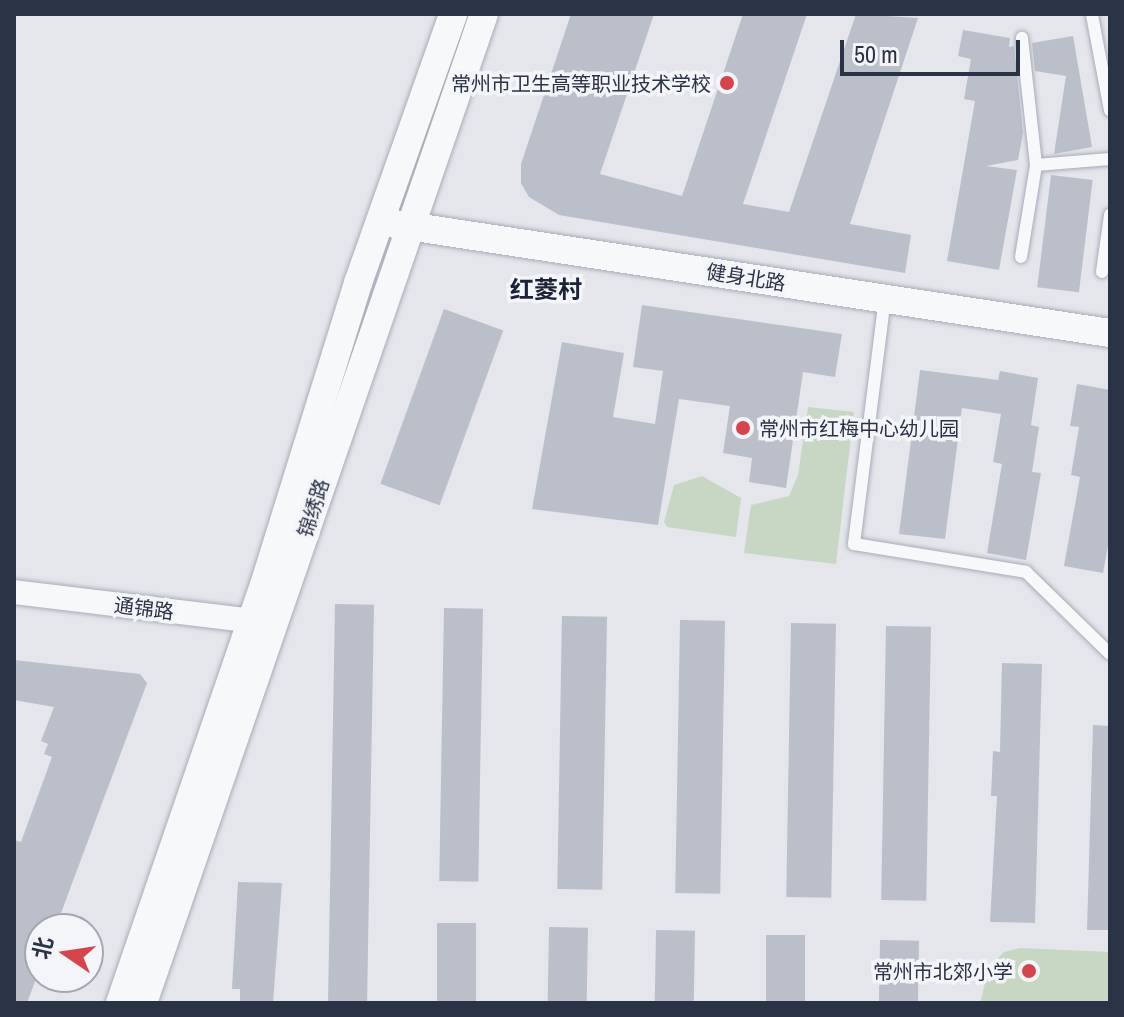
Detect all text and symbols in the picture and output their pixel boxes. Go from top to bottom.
scale bar [844,24,1024,74]
text: 50 m [854,38,898,70]
place label: 常州市卫生高等职业技术学校 [451,71,711,95]
marker: 常州市卫生高等职业技术学校 [718,74,736,92]
street label: 健身北路 [705,259,787,295]
district label: 红菱村 [510,276,582,304]
place label: 常州市红梅中心幼儿园 [759,416,959,440]
marker: 常州市红梅中心幼儿园 [734,419,752,437]
street label: 锦绣路 [292,476,334,540]
street label: 通锦路 [113,592,175,624]
north arrow [24,913,104,993]
text: 北 [25,934,60,962]
place label: 常州市北郊小学 [873,959,1013,983]
marker: 常州市北郊小学 [1020,962,1038,980]

